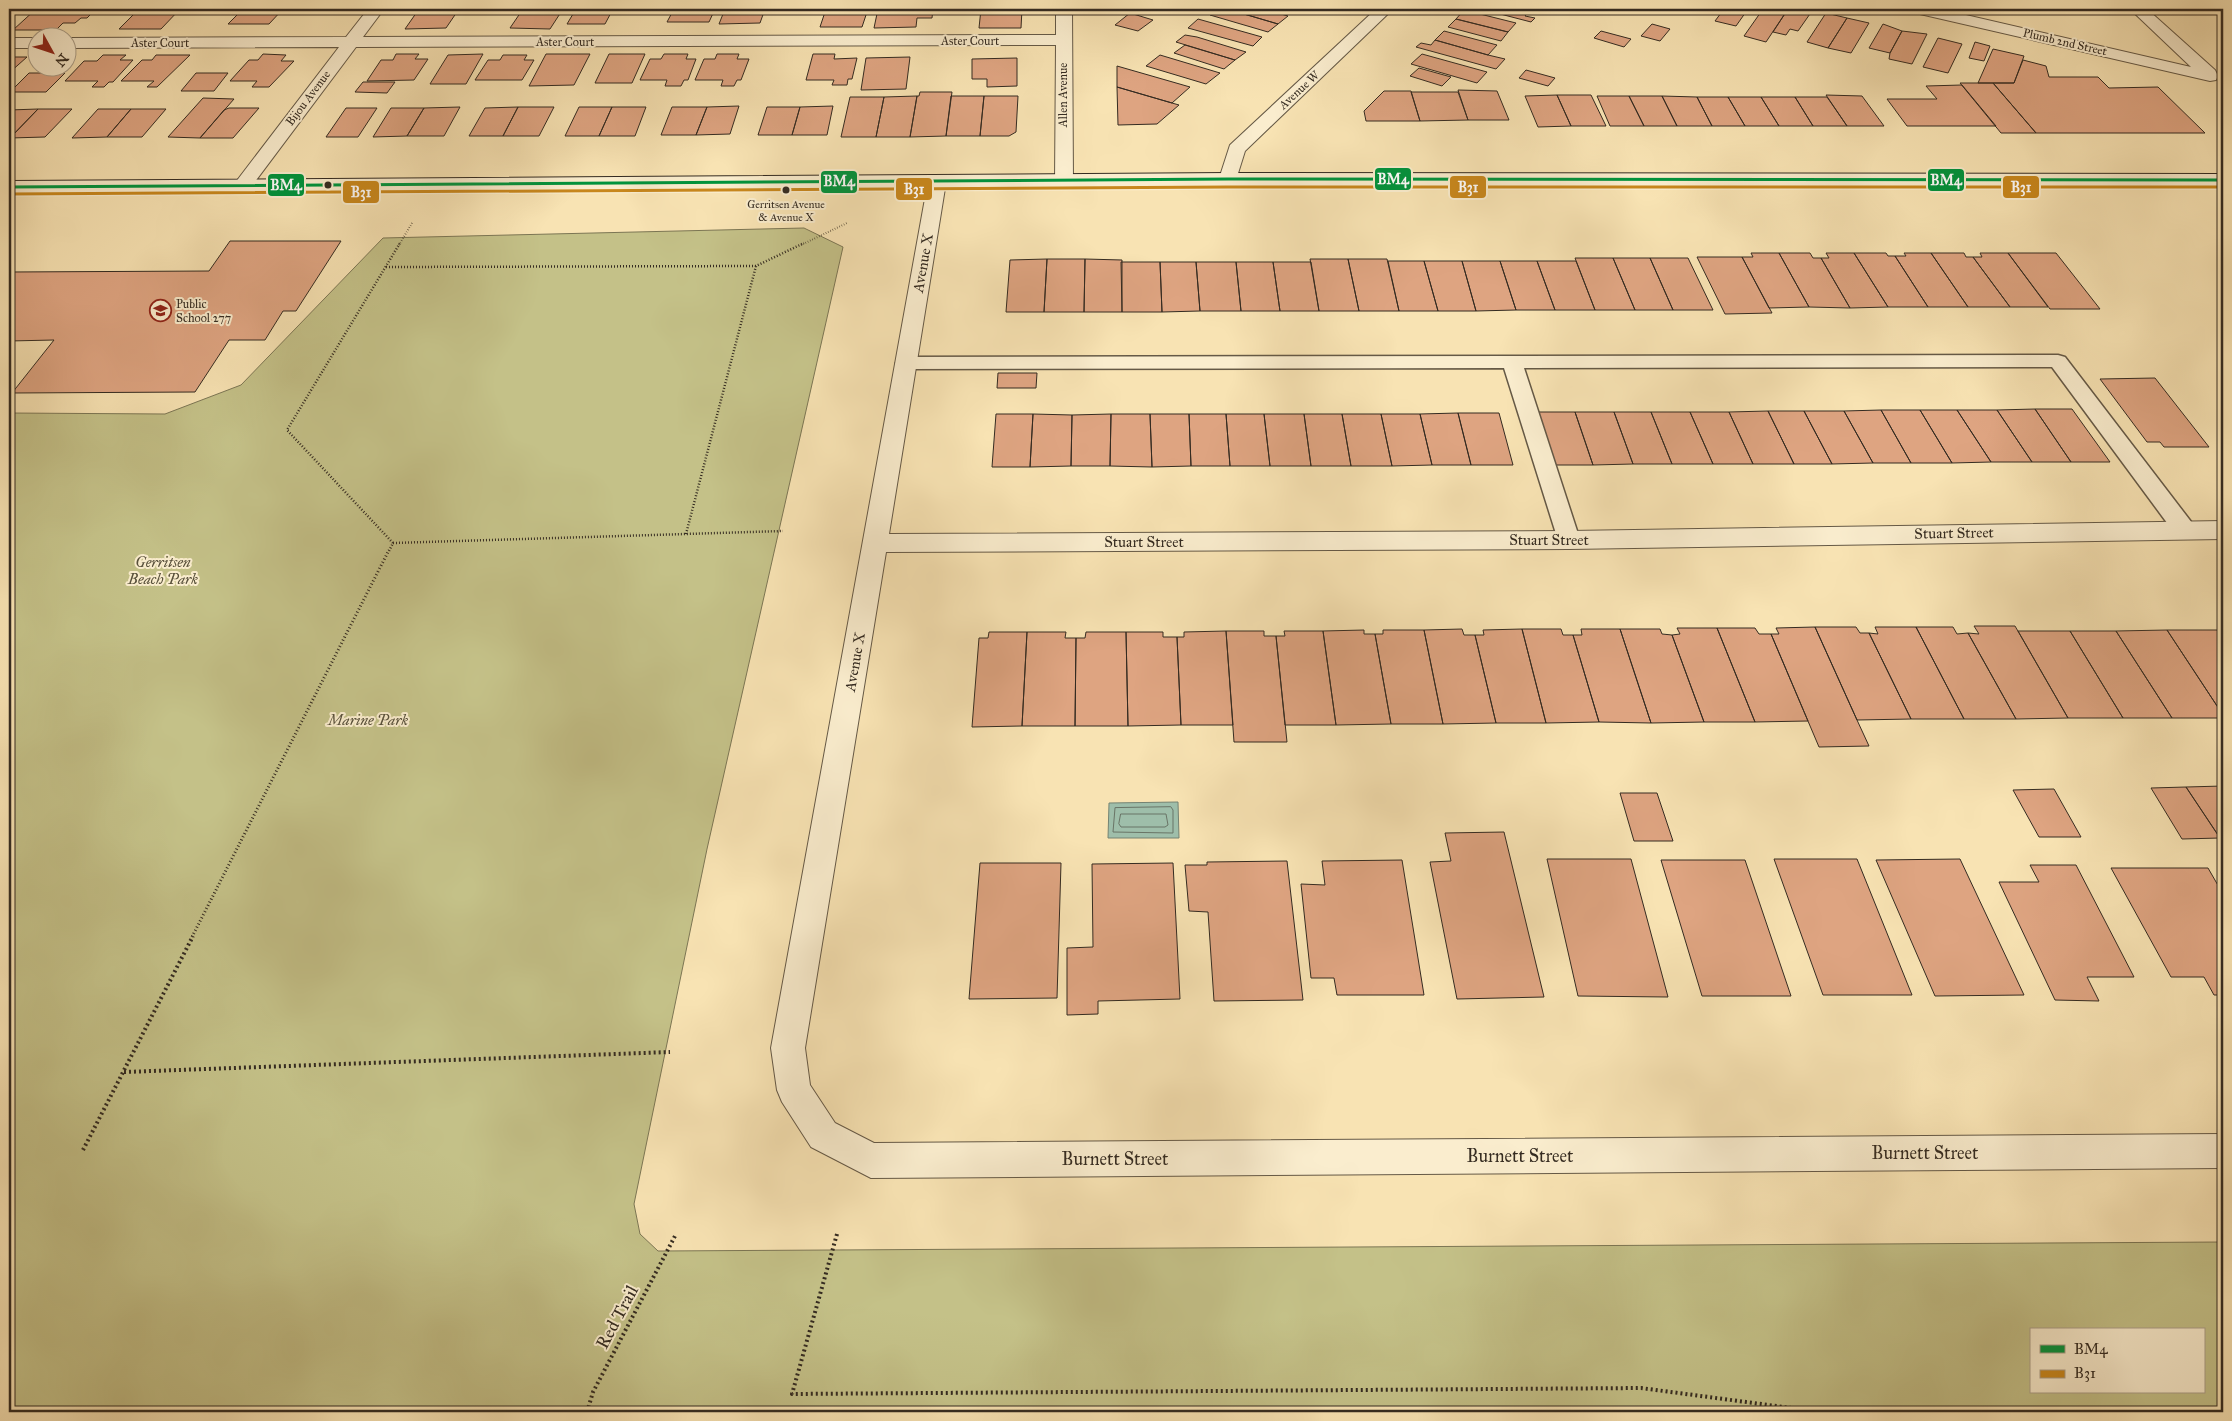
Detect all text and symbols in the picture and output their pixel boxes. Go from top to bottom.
street label: Plumb 2nd Street [2022,26,2109,59]
north arrow [28,28,78,78]
street label: Aster Court [940,34,1000,48]
street label: Aster Court [535,35,595,49]
street label: Aster Court [130,36,190,50]
text: N [51,50,72,70]
street label: Allen Avenue [1056,63,1070,128]
street label: Avenue W [1275,67,1323,113]
street label: Bijou Avenue [283,68,333,128]
line badge: BM4 [1374,167,1412,191]
line badge: BM4 [1927,168,1965,192]
line badge: BM4 [820,170,858,194]
text: BM4 [1377,171,1410,189]
text: BM4 [1930,172,1963,190]
line badge: BM4 [267,173,305,197]
text: BM4 [823,173,856,191]
line badge: B31 [1449,175,1487,199]
line badge: B31 [2002,175,2040,199]
text: BM4 [270,177,303,195]
line badge: B31 [895,177,933,201]
text: B31 [1458,179,1479,197]
text: B31 [2011,179,2032,197]
unlabelled marker [323,180,333,190]
line badge: B31 [342,180,380,204]
text: B31 [904,181,925,199]
text: B31 [351,184,372,202]
marker: Gerritsen Avenue & Avenue X [781,185,791,195]
place label: Gerritsen Avenue & Avenue X [747,198,825,224]
street label: Avenue X [909,232,937,295]
place label: Public School 277 [176,297,231,325]
school or university icon: Public School 277 [148,299,172,323]
street label: Stuart Street [1914,523,1995,543]
street label: Stuart Street [1509,531,1590,549]
street label: Stuart Street [1104,533,1185,551]
park label: Gerritsen Beach Park [127,553,198,588]
street label: Avenue X [841,631,869,694]
park label: Marine Park [326,711,408,729]
street label: Burnett Street [1872,1142,1979,1164]
street label: Burnett Street [1467,1145,1574,1167]
street label: Burnett Street [1062,1148,1169,1170]
street label: Red Trail [591,1281,643,1353]
legend [2030,1328,2204,1394]
text: BM4 [2074,1340,2108,1358]
text: B31 [2074,1364,2096,1382]

